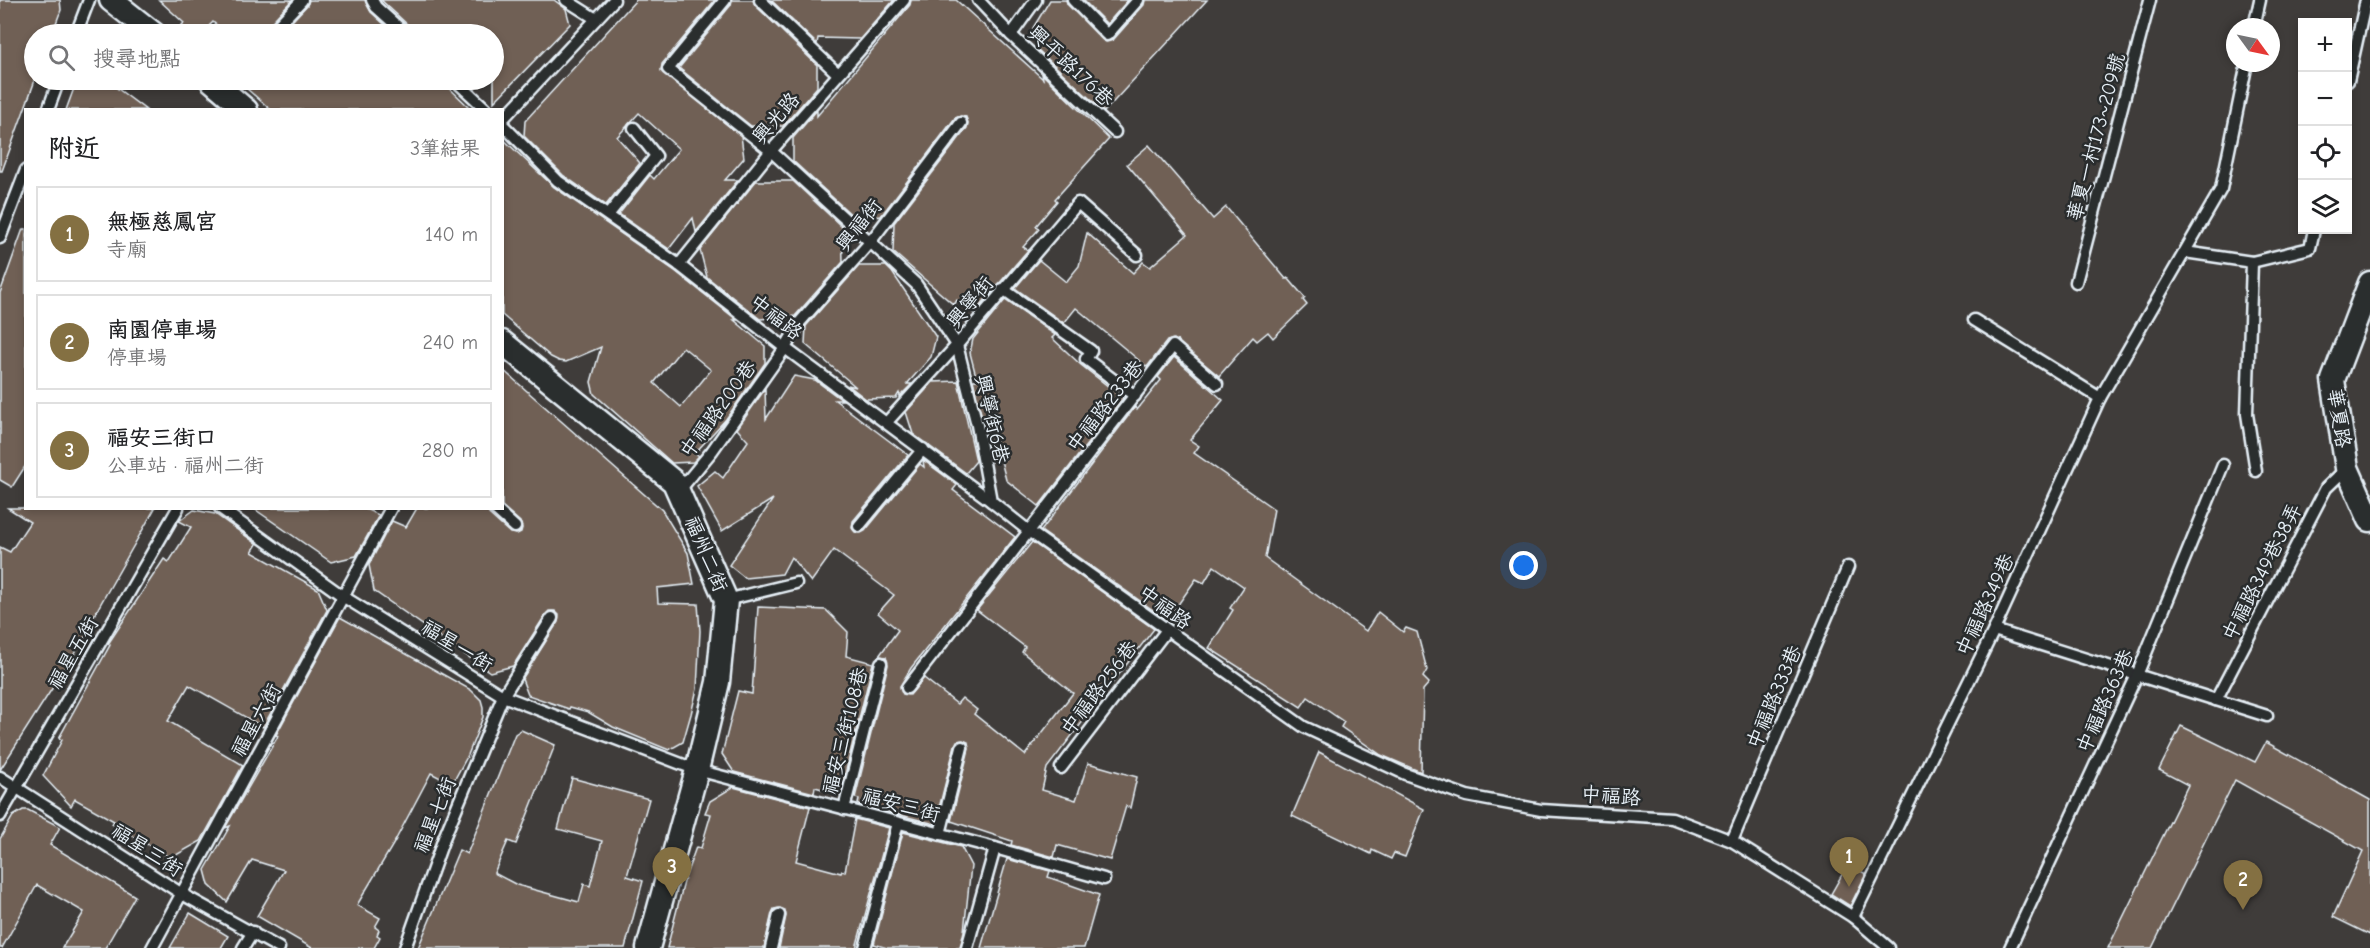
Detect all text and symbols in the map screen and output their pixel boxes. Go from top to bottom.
north arrow [2226,18,2280,72]
map controls [2298,18,2352,234]
button: + [2298,18,2352,72]
street label: 興平路176巷 [1024,21,1119,112]
search box [24,24,504,90]
icon: search [45,41,78,74]
text: 搜尋地點 [93,46,181,72]
street label: 華夏一村173~209號 [2062,50,2130,224]
button: − [2298,72,2352,126]
street label: 興光路 [748,87,805,148]
button: locate [2298,126,2352,180]
text: 附近 [48,134,100,164]
text: 3筆結果 [410,137,480,160]
button: layers [2298,180,2352,234]
street label: 興福街 [831,194,887,256]
text: 無極慈鳳宮 [107,209,217,235]
text: 1 [66,223,73,246]
text: 140 m [425,223,478,246]
text: 寺廟 [107,238,147,261]
street label: 興寧街 [942,272,998,332]
street label: 中福路 [745,289,808,345]
text: 南園停車場 [107,317,217,343]
text: 2 [65,331,74,354]
text: 240 m [423,331,478,354]
text: 停車場 [107,346,167,369]
street label: 中福路200巷 [675,355,762,462]
street label: 中福路233巷 [1062,355,1149,457]
street label: 興寧街6巷 [971,372,1014,467]
street label: 華夏路 [2323,387,2355,450]
text: 福安三街口 [107,425,217,451]
text: 3 [65,439,74,462]
text: 280 m [422,439,478,462]
text: 公車站 · 福州二街 [107,454,264,477]
street label: 中福路349巷38弄 [2218,500,2306,644]
street label: 福州二街 [680,513,732,595]
street label: 中福路349巷 [1951,549,2019,660]
your location [1509,551,1538,580]
street label: 中福路 [1134,580,1197,635]
street label: 福星五街 [43,613,103,693]
street label: 福星一街 [417,615,497,677]
street label: 中福路256巷 [1056,636,1143,740]
street label: 中福路333巷 [1742,641,1807,752]
street label: 中福路363巷 [2072,645,2138,756]
street label: 福安三街108巷 [818,664,872,797]
street label: 福星六街 [227,679,285,761]
street label: 福星七街 [409,774,461,856]
street label: 中福路 [1580,782,1643,810]
street label: 福安三街 [859,784,943,826]
street label: 福星三街 [107,819,187,881]
pin: 1 [1830,838,1868,887]
pin: 3 [652,848,692,897]
pin: 2 [2224,860,2262,910]

